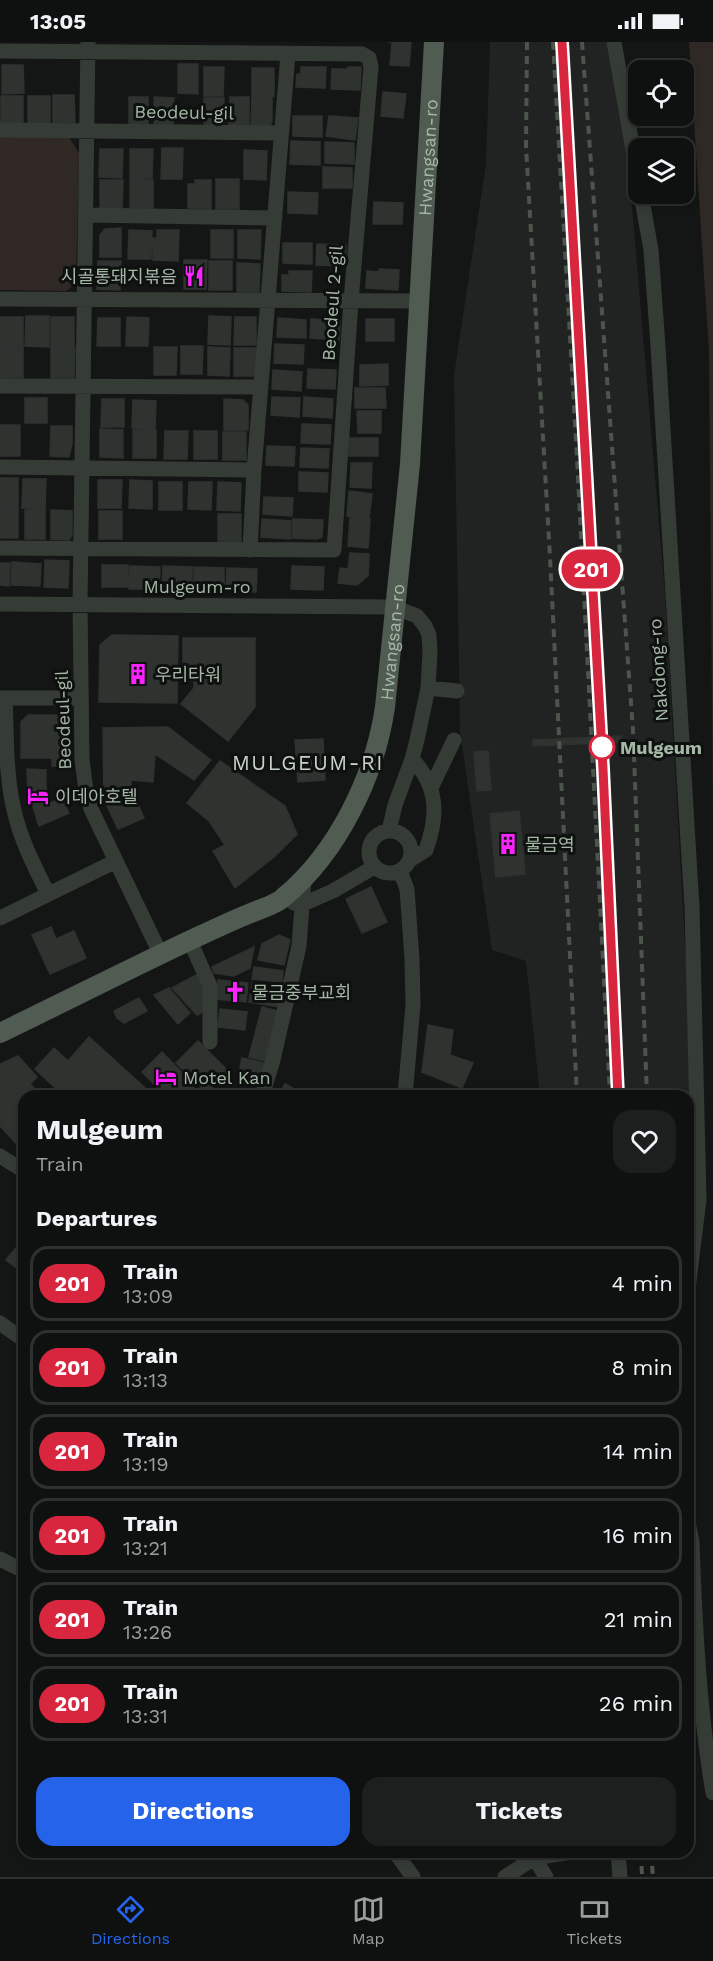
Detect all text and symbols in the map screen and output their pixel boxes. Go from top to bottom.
text: 13:05 [30,9,86,34]
map controls [628,60,694,204]
button: locate [628,60,694,126]
street label: Hwangsan-ro [414,98,441,216]
street label: Beodeul-gil [134,101,234,123]
button: layers [628,138,694,204]
street label: Beodeul 2-gil [317,244,347,362]
restaurant icon: 시골통돼지볶음 [182,264,206,288]
place label: 시골통돼지볶음 [61,266,177,287]
line badge: 201 [556,550,626,588]
text: 201 [573,557,609,582]
street label: Mulgeum-ro [143,576,251,597]
street label: Hwangsan-ro [375,583,408,701]
street label: Nakdong-ro [644,618,672,722]
building icon: 우리타워 [126,662,150,686]
place label: 우리타워 [155,664,221,685]
street label: Beodeul-gil [51,669,75,770]
marker: Mulgeum [589,734,615,760]
place label: Mulgeum [620,737,702,758]
district label: MULGEUM-RI [232,750,384,775]
hotel icon: 이데아호텔 [26,784,50,808]
place label: 이데아호텔 [55,786,138,807]
building icon: 물금역 [496,832,520,856]
place label: 물금역 [525,834,575,855]
church icon: 물금중부교회 [223,980,247,1004]
place label: 물금중부교회 [252,982,351,1003]
hotel icon: Motel Kan [154,1065,178,1089]
place label: Motel Kan [183,1067,271,1088]
button: heart [613,1110,676,1173]
text: Mulgeum [36,1113,163,1146]
text: Train [36,1152,84,1176]
text: Departures [36,1206,157,1231]
text: Train [123,1259,178,1284]
text: 201 [54,1271,90,1296]
text: 4 min [612,1271,673,1296]
text: 13:09 [123,1284,173,1308]
text: Train [123,1343,178,1368]
text: 201 [54,1355,90,1380]
text: 8 min [612,1355,673,1380]
text: 13:13 [123,1368,168,1392]
text: Train [123,1427,178,1452]
text: 201 [54,1439,90,1464]
text: 14 min [603,1439,673,1464]
text: 13:19 [123,1452,169,1476]
text: Train [123,1511,178,1536]
text: 201 [54,1523,90,1548]
text: 16 min [603,1523,673,1548]
text: 13:21 [123,1536,168,1560]
text: Train [123,1595,178,1620]
text: 201 [54,1607,90,1632]
text: 21 min [604,1607,673,1632]
text: 13:26 [123,1620,172,1644]
text: Train [123,1679,178,1704]
text: 201 [54,1691,90,1716]
text: 26 min [599,1691,673,1716]
text: 13:31 [123,1704,168,1728]
button: Directions [36,1777,350,1846]
button: Tickets [362,1777,676,1846]
tab: Directions [91,1893,170,1948]
tab: Map [352,1893,385,1948]
tab: Tickets [567,1893,622,1948]

